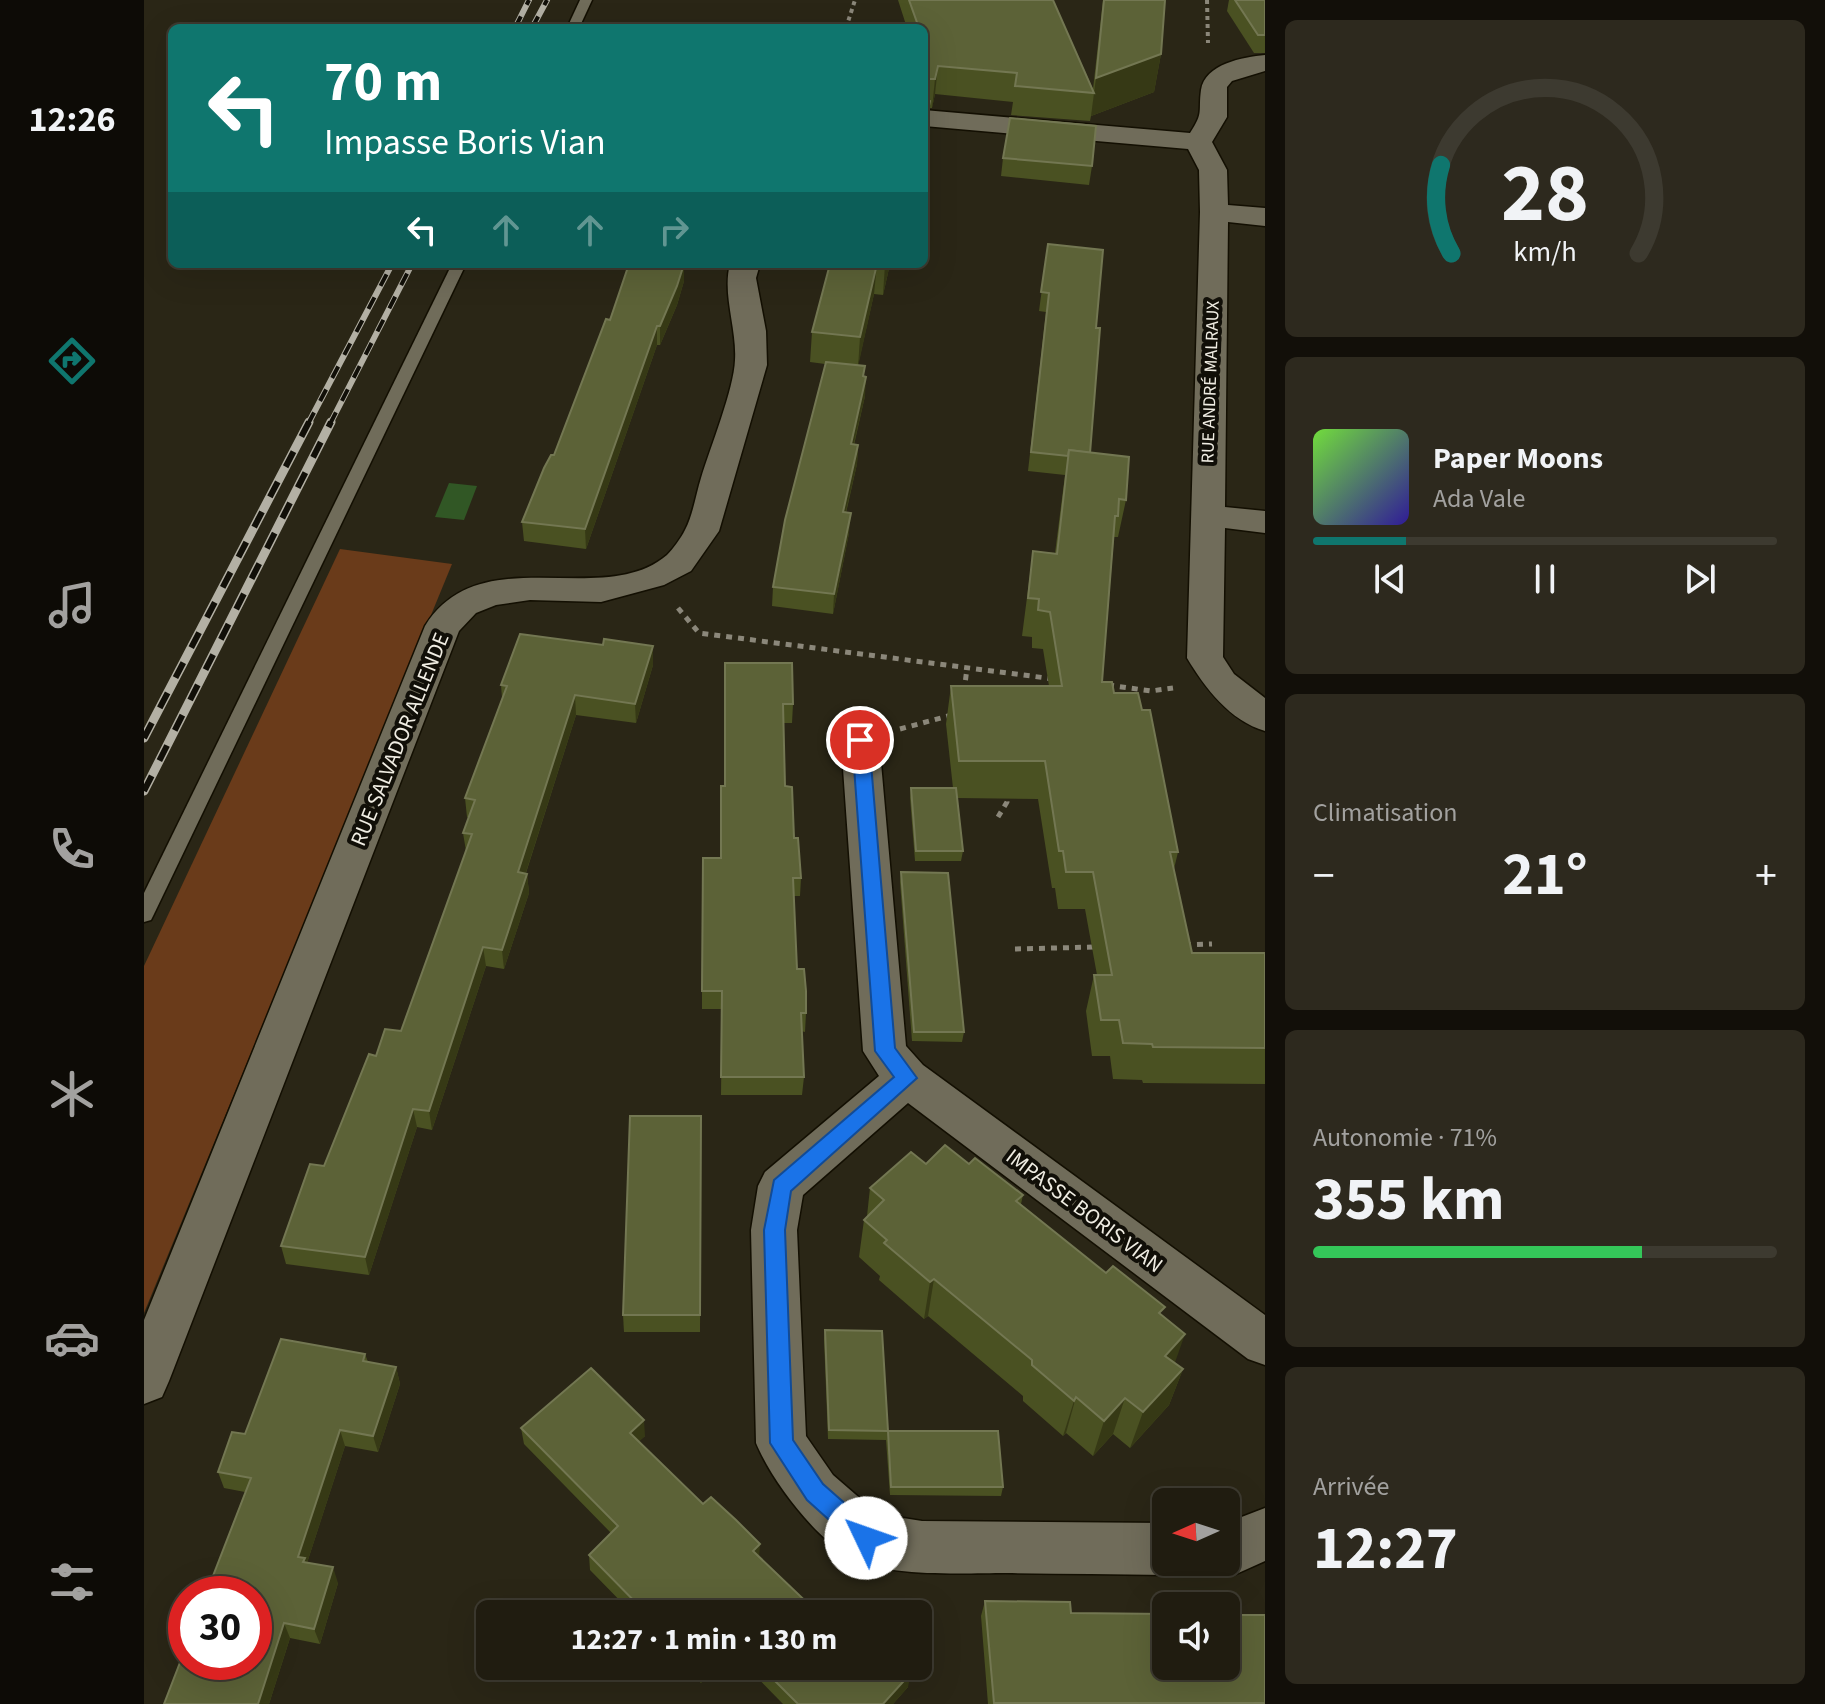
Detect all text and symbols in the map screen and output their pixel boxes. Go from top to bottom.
text: 70 m [324,43,442,122]
icon: left [192,56,296,160]
text: 12:26 [29,94,115,145]
text: Impasse Boris Vian [324,117,606,168]
text: 28 [1501,135,1589,253]
icon: left [400,208,444,252]
icon: ahead [484,208,528,252]
icon: ahead [568,208,612,252]
icon: right [652,208,696,252]
text: km/h [1513,233,1577,273]
street label: RUE ANDRÉ MALRAUX [1195,300,1226,464]
icon: directions [44,333,100,389]
text: Paper Moons [1433,437,1603,480]
text: Ada Vale [1433,480,1525,517]
icon: previous [1368,557,1412,601]
icon: pause [1523,557,1567,601]
icon: next [1678,557,1722,601]
icon: music [44,577,100,633]
street label: RUE SALVADOR ALLENDE [342,628,457,851]
pin [826,706,894,774]
icon: arrive [838,718,882,762]
text: Climatisation [1313,794,1458,831]
icon: phone [44,821,100,877]
text: 21° [1502,833,1588,918]
text: − [1313,845,1335,908]
text: + [1755,845,1777,908]
icon: climate [44,1066,100,1122]
text: Autonomie · 71% [1313,1119,1497,1156]
street label: IMPASSE BORIS VIAN [999,1141,1170,1281]
text: 355 km [1313,1158,1504,1243]
icon: car [44,1310,100,1366]
text: Arrivée [1313,1468,1389,1505]
north arrow [1152,1488,1240,1576]
map controls [1152,1488,1240,1680]
position arrow [824,1496,908,1580]
text: 12:27 [1313,1507,1458,1592]
icon: filters [44,1554,100,1610]
speed limit sign: 30 [168,1576,272,1680]
button: sound [1152,1592,1240,1680]
text: 12:27 · 1 min · 130 m [571,1618,837,1661]

